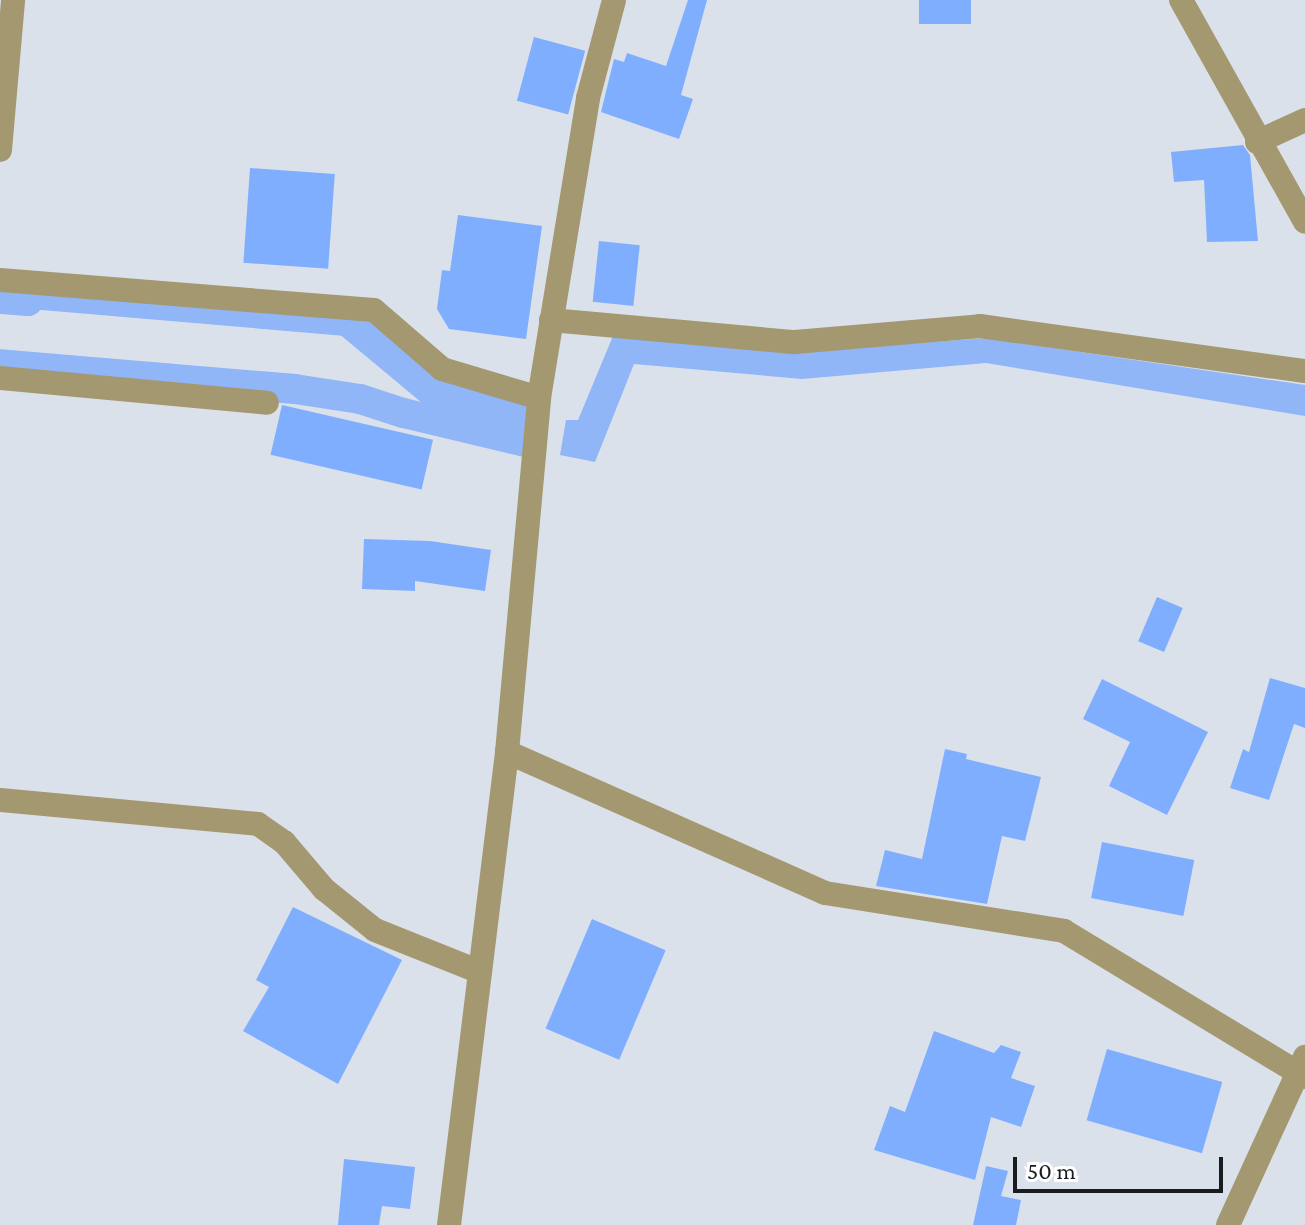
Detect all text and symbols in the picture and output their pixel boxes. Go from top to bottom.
scale bar [1017,1141,1227,1191]
text: 50 m [1027,1157,1076,1184]

